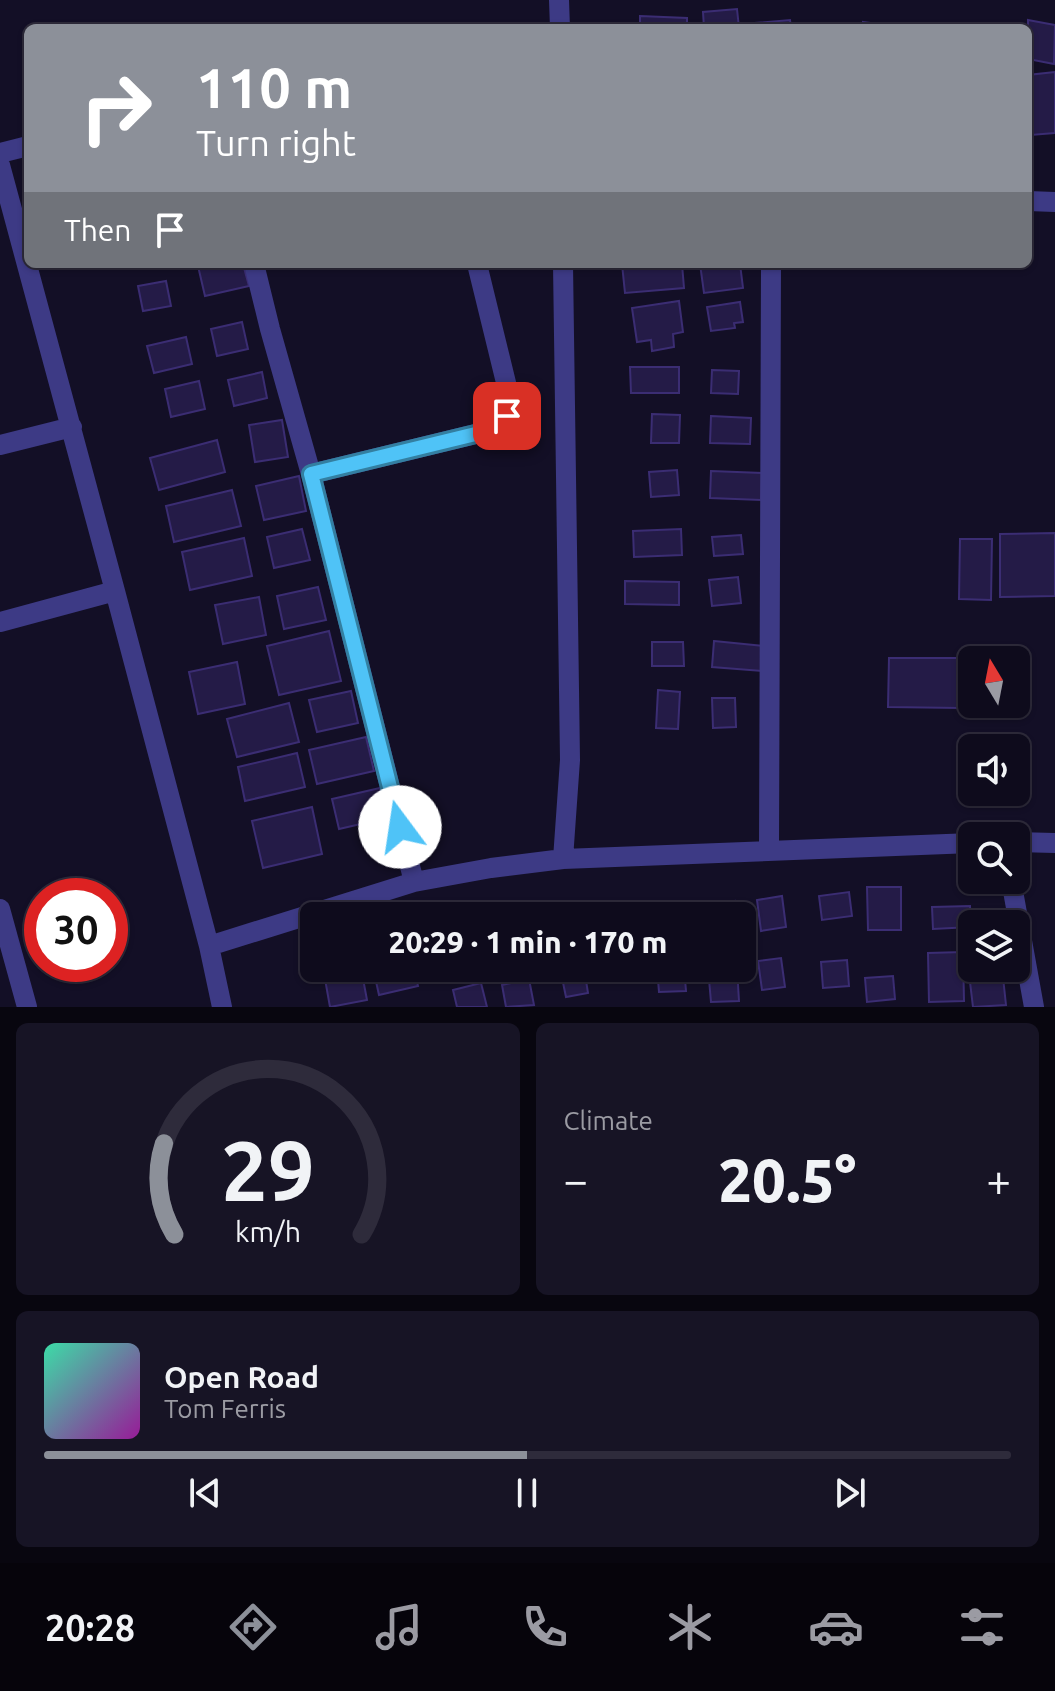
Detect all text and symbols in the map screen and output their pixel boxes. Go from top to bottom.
icon: right [64,56,168,160]
text: 110 m [196,56,352,119]
text: Turn right [196,122,356,163]
icon: arrive [148,208,192,252]
text: Then [64,213,132,247]
pin [473,382,541,450]
icon: arrive [485,394,529,438]
north arrow [958,646,1030,718]
map controls [958,646,1030,982]
button: sound [958,734,1030,806]
position arrow [358,785,442,869]
button: search [958,822,1030,894]
speed limit sign: 30 [24,878,128,982]
button: layers [958,910,1030,982]
text: 20:29 · 1 min · 170 m [389,925,667,959]
text: Climate [564,1106,653,1135]
text: 29 [221,1123,315,1217]
text: 20.5° [718,1146,856,1213]
text: − [564,1155,588,1204]
text: + [986,1155,1011,1204]
text: km/h [235,1215,301,1247]
text: Open Road [164,1360,319,1394]
text: Tom Ferris [164,1394,286,1423]
icon: previous [183,1471,227,1515]
icon: pause [505,1471,549,1515]
icon: next [828,1471,872,1515]
icon: directions [225,1599,281,1655]
icon: music [371,1599,427,1655]
icon: phone [517,1599,573,1655]
icon: climate [662,1599,718,1655]
icon: car [808,1599,864,1655]
icon: filters [954,1599,1010,1655]
text: 20:28 [45,1607,135,1648]

